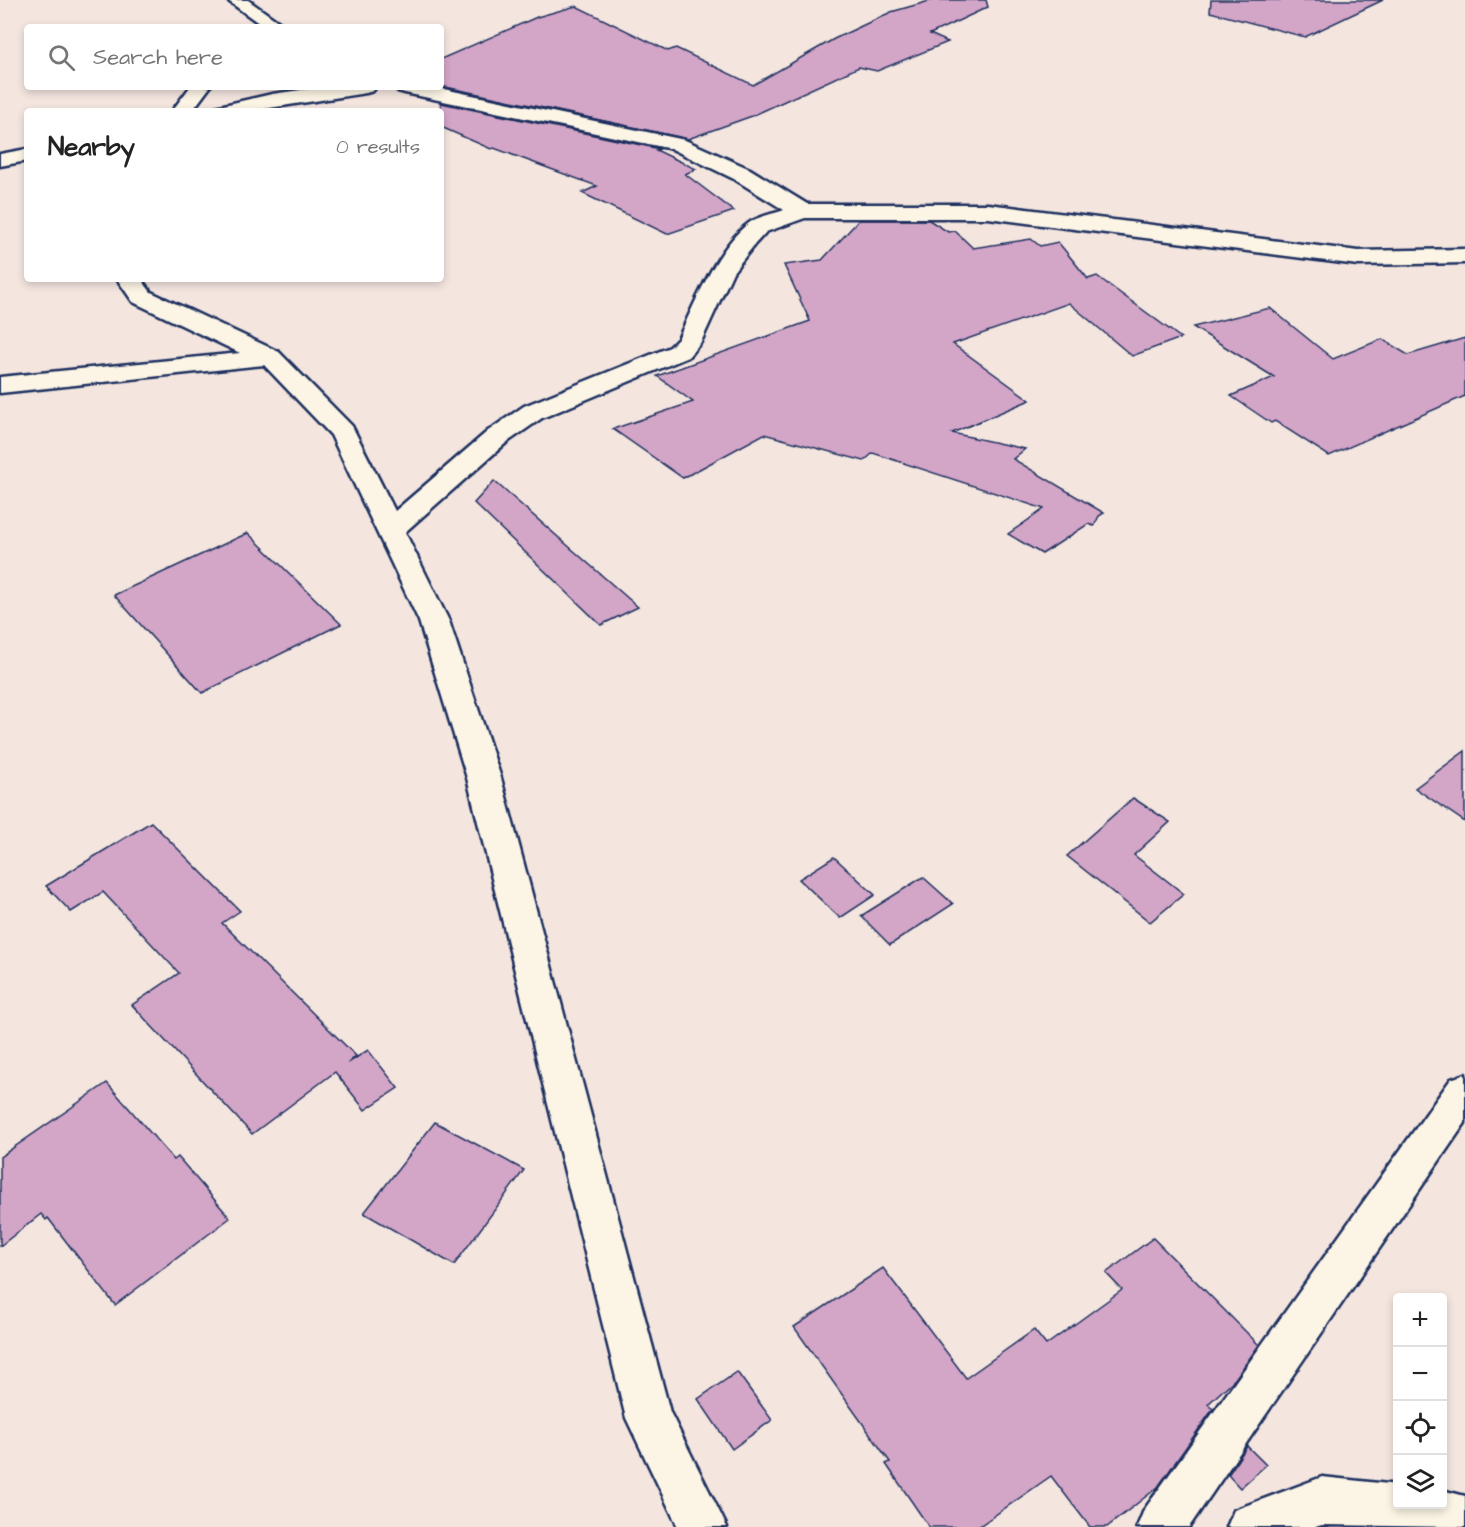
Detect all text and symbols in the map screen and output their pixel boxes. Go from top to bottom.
search box [24,24,444,90]
icon: search [45,41,78,74]
text: Search here [93,42,223,73]
text: Nearby [48,129,135,165]
text: 0 results [336,133,420,161]
map controls [1393,1293,1447,1509]
button: + [1393,1293,1447,1347]
button: − [1393,1347,1447,1401]
button: locate [1393,1401,1447,1455]
button: layers [1393,1455,1447,1509]

